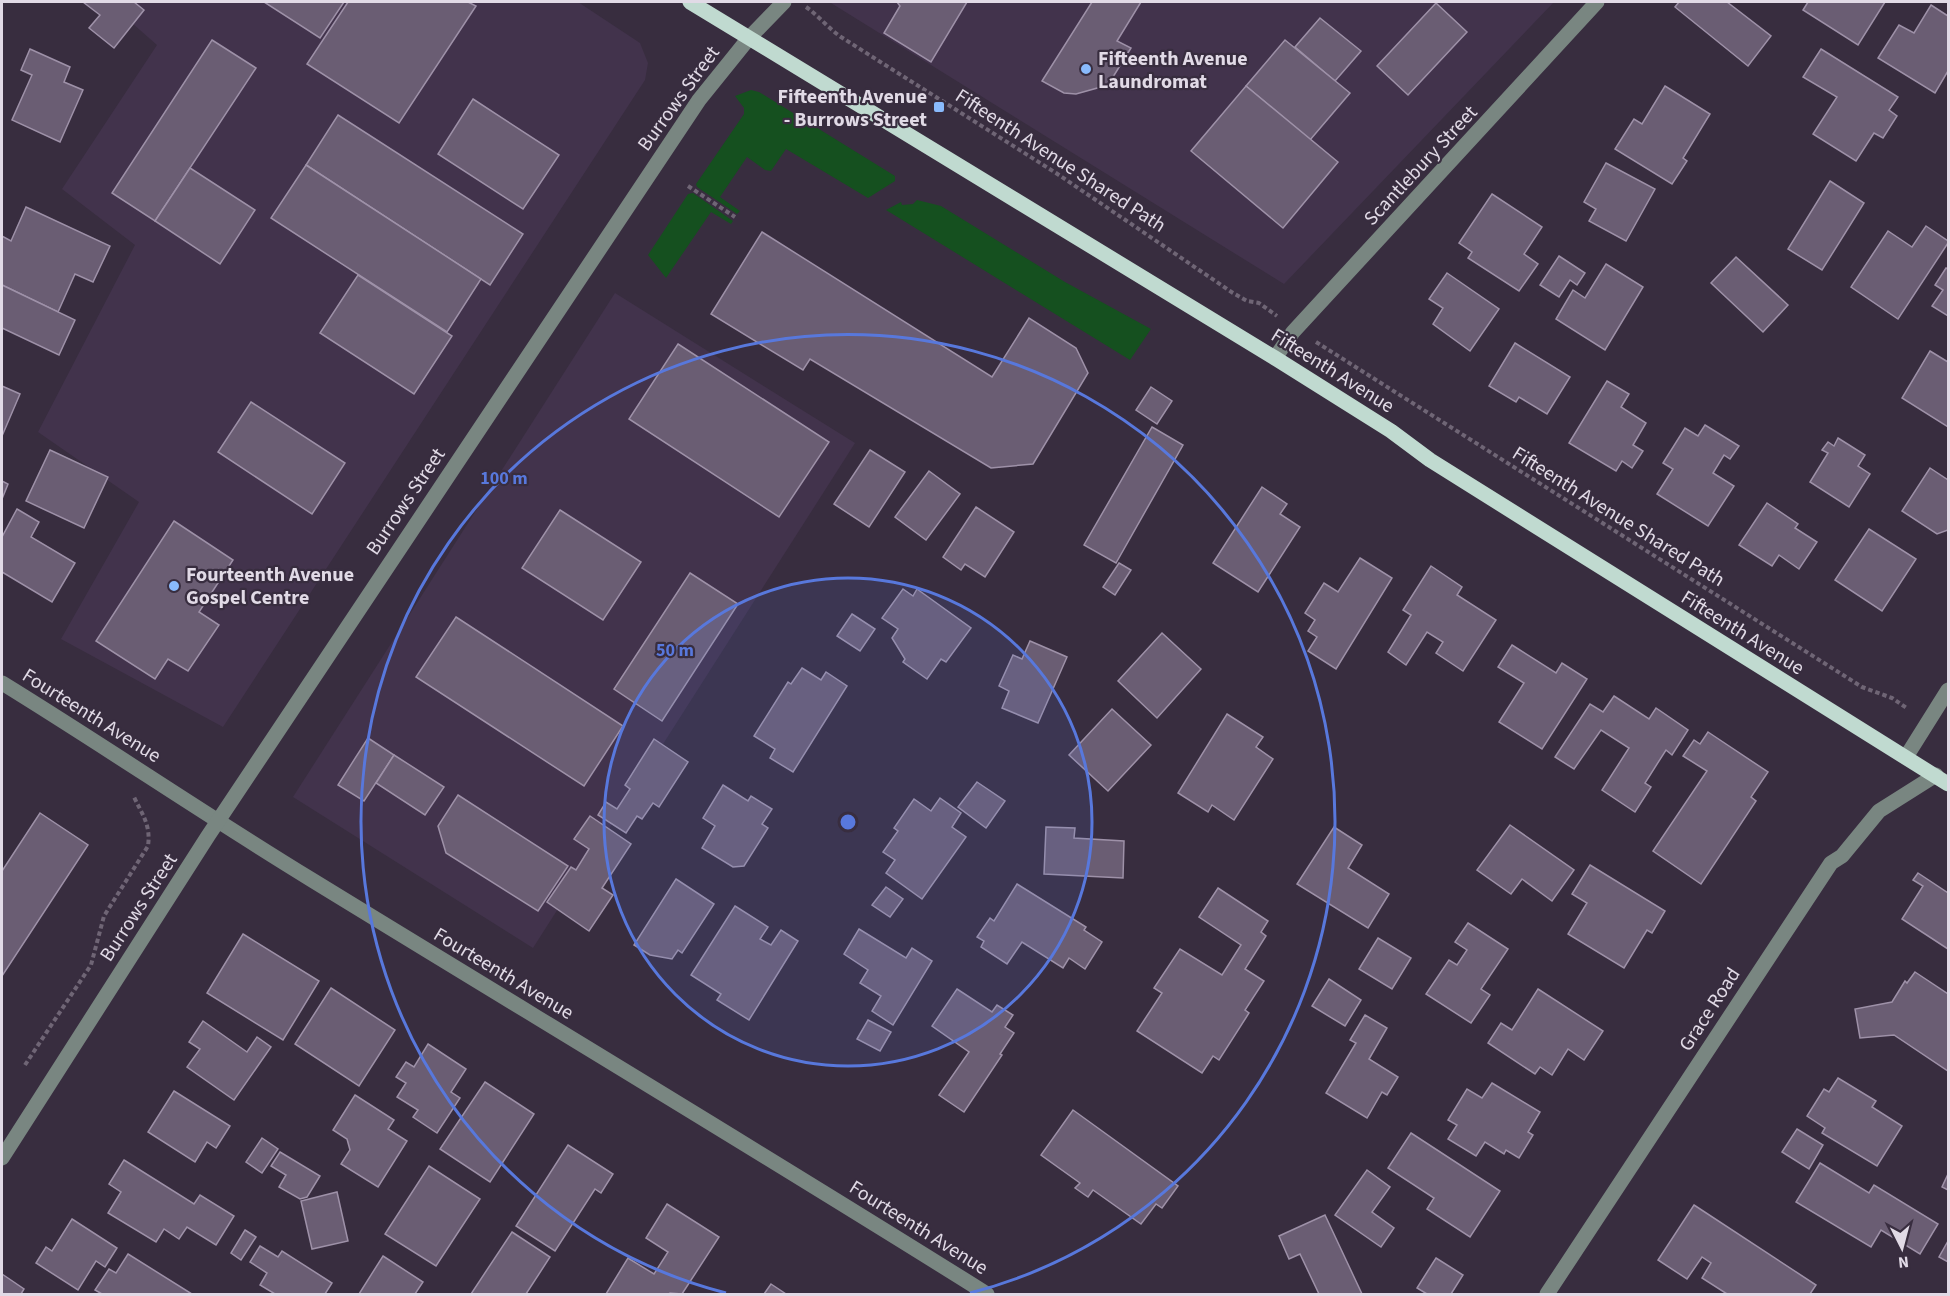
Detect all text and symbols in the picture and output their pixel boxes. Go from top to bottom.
street label: Burrows Street [631,40,727,157]
place label: Fifteenth Avenue Laundromat [1098,45,1248,96]
marker: Fifteenth Avenue Laundromat [1079,62,1093,76]
street label: Fifteenth Avenue Shared Path [950,82,1171,240]
place label: Fifteenth Avenue - Burrows Street [777,83,927,134]
street label: Scantlebury Street [1358,99,1484,232]
marker: Fifteenth Avenue - Burrows Street [932,100,946,114]
street label: Fifteenth Avenue [1265,322,1400,420]
street label: Fifteenth Avenue Shared Path [1507,440,1730,594]
street label: Burrows Street [360,442,452,561]
text: 100 m [480,466,528,491]
place label: Fourteenth Avenue Gospel Centre [186,561,354,612]
marker: Fourteenth Avenue Gospel Centre [167,579,181,593]
street label: Fifteenth Avenue [1675,584,1810,682]
text: 50 m [656,638,694,663]
street label: Fourteenth Avenue [17,662,166,770]
centre of rings [838,812,858,832]
street label: Burrows Street [93,848,184,967]
street label: Fourteenth Avenue [428,921,579,1027]
street label: Grace Road [1672,962,1747,1057]
street label: Fourteenth Avenue [844,1174,993,1282]
north arrow [1872,1218,1932,1278]
text: N [1897,1250,1910,1273]

